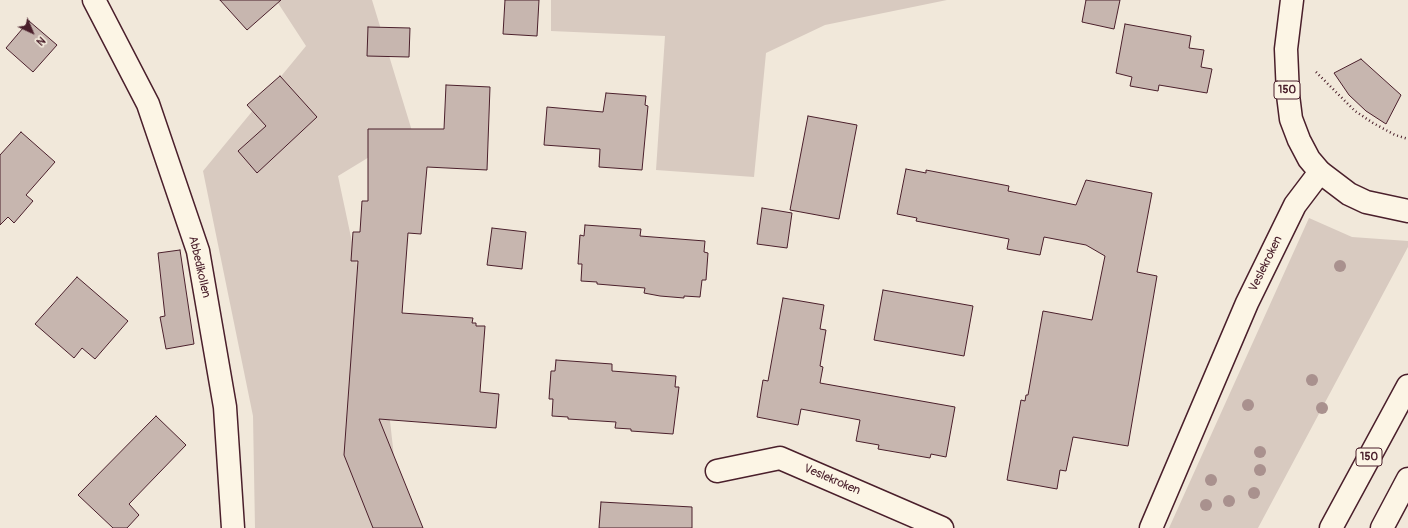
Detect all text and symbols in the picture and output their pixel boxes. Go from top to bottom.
north arrow [12,12,52,52]
text: N [33,34,48,48]
road number: 150 [1274,81,1300,99]
street label: Veslekroken [1246,234,1286,294]
street label: Abbedikollen [185,235,213,299]
road number: 150 [1356,448,1382,466]
street label: Veslekroken [801,462,863,498]

